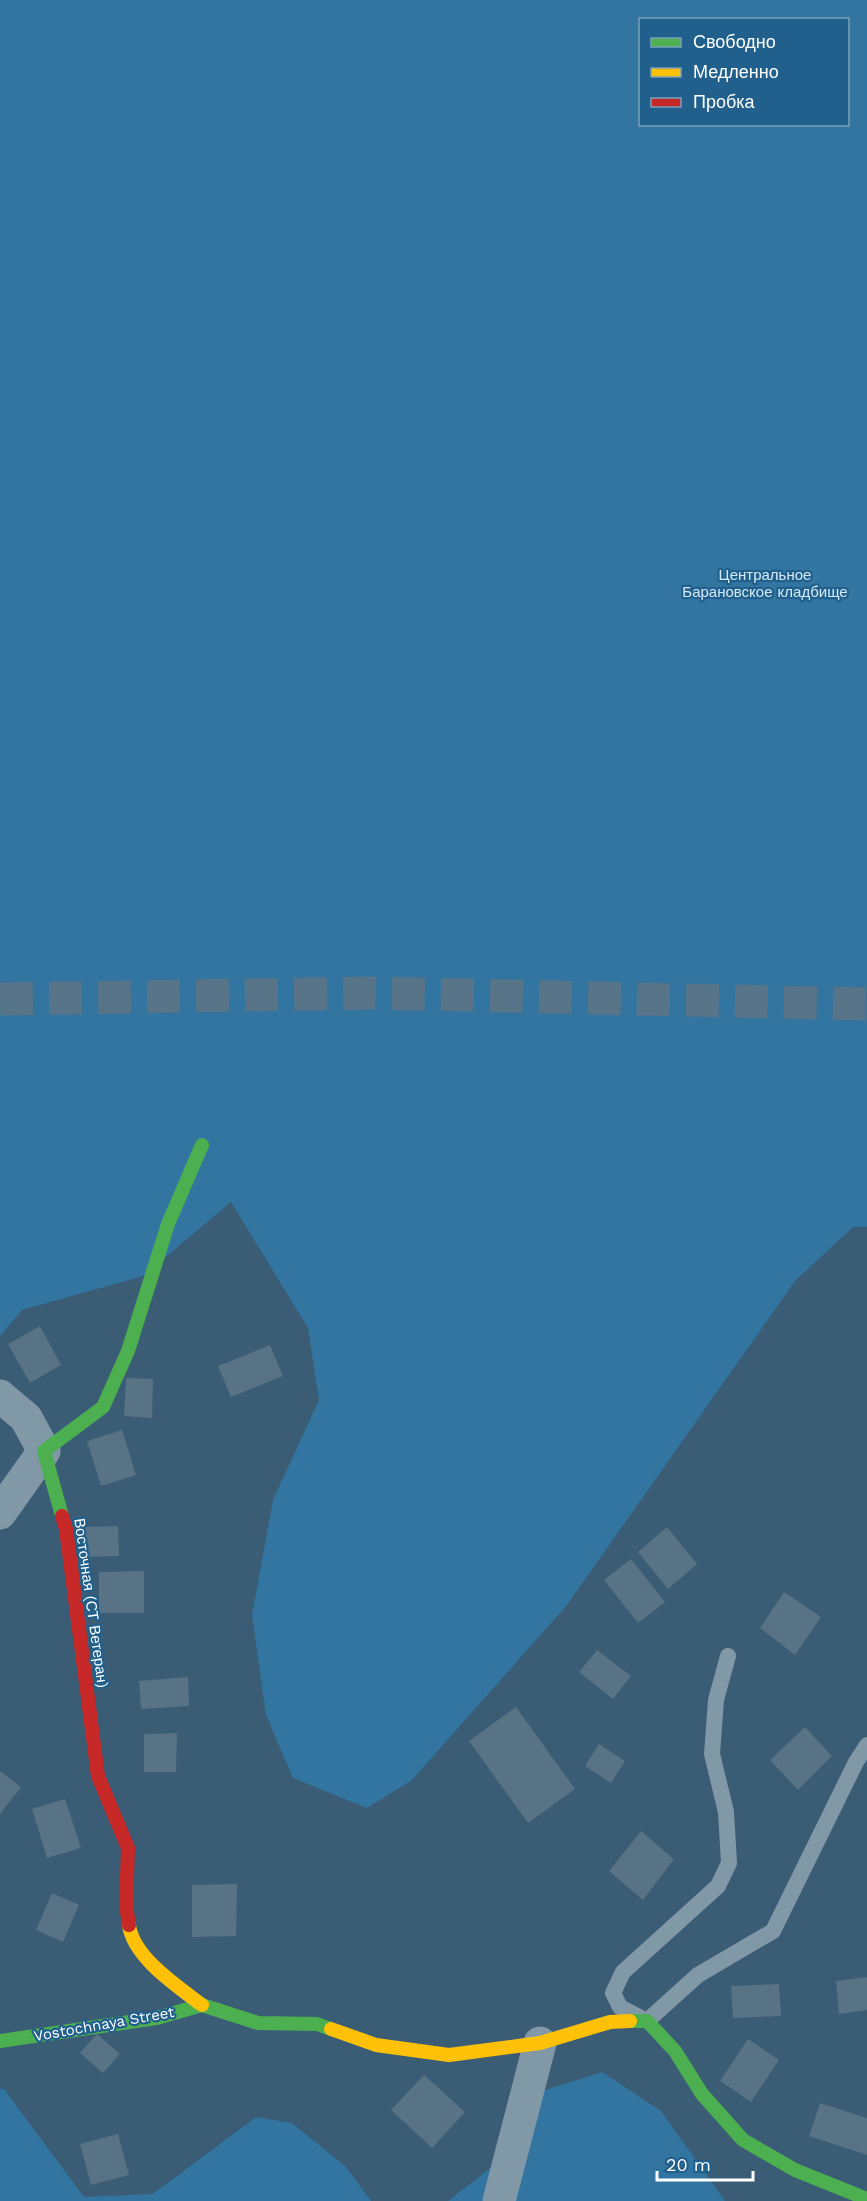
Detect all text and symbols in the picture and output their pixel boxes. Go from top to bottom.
legend [639,18,849,126]
text: Свободно [693,31,776,52]
text: Медленно [693,61,779,82]
text: Пробка [693,91,756,112]
park label: Центральное Барановское кладбище [682,566,848,601]
street label: Восточная (СТ Ветеран) [70,1517,112,1689]
street label: Vostochnaya Street [32,2003,176,2045]
scale bar [657,2144,753,2182]
text: 20 m [666,2154,711,2175]

